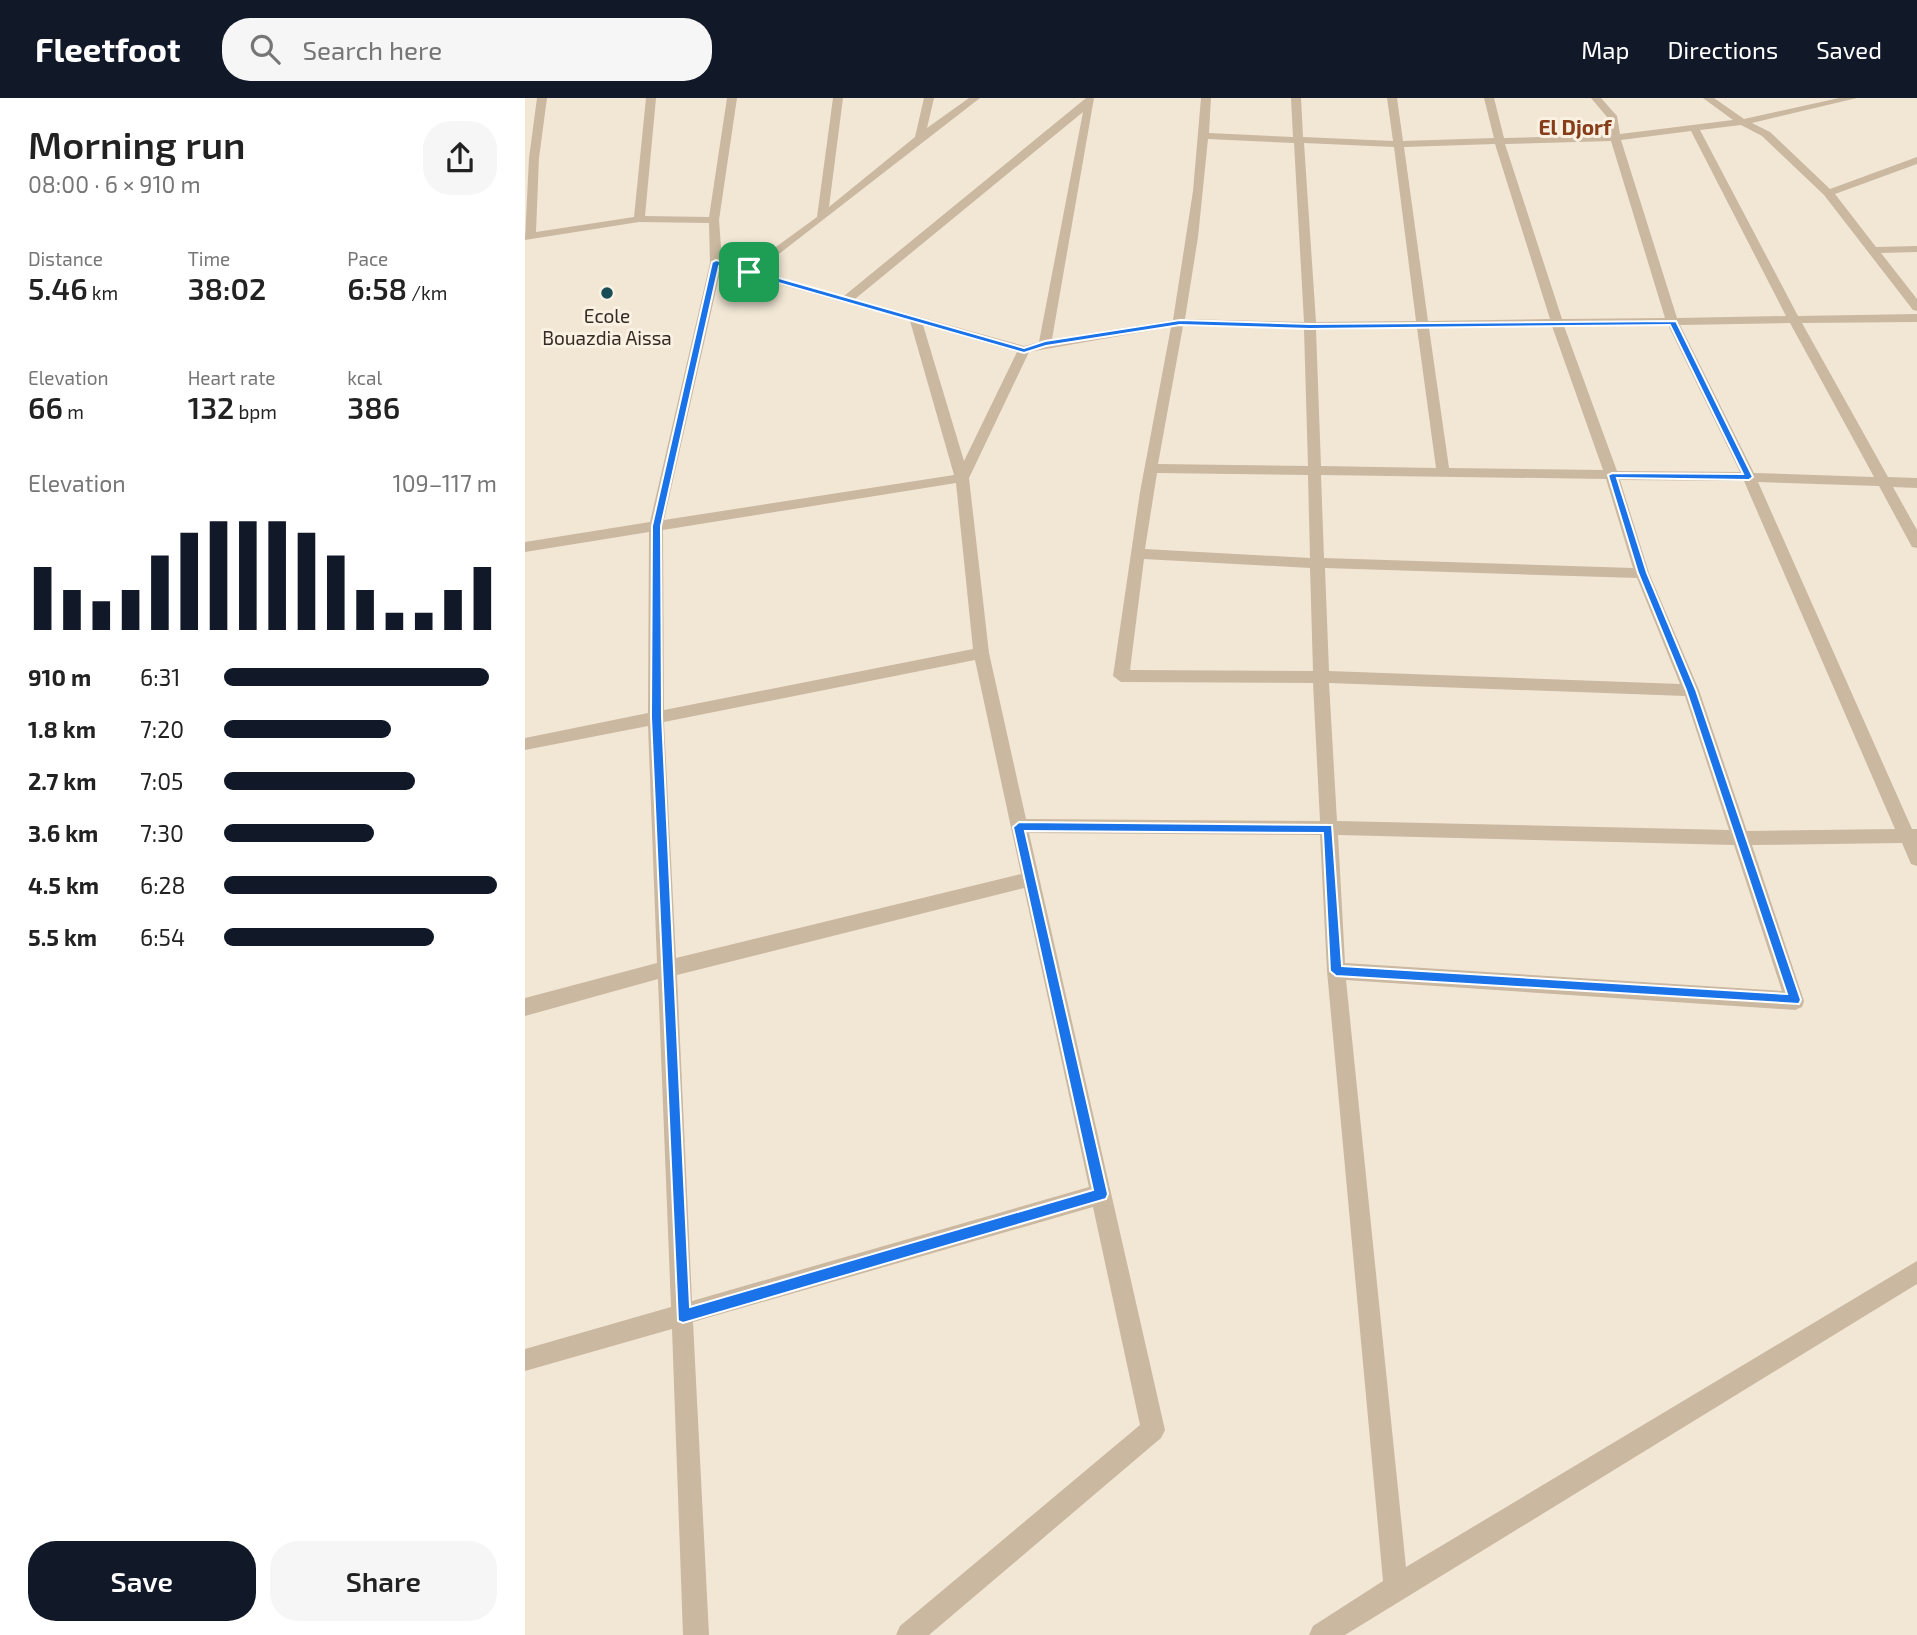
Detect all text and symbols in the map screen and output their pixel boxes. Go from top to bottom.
search box [222,18,712,81]
text: Fleetfoot [35,29,180,69]
icon: search [246,30,284,68]
text: Search here [302,34,442,65]
text: Map [1581,35,1629,64]
text: Directions [1667,35,1778,64]
text: Saved [1816,35,1882,64]
district label: El Djorf [1538,114,1612,139]
text: Morning run [28,121,246,167]
button: share [423,121,497,195]
text: 08:00 · 6 × 910 m [28,170,201,198]
pin [719,242,779,302]
text: Distance [28,247,103,270]
text: Time [188,247,230,270]
text: Pace [347,247,388,270]
icon: arrive [730,253,768,291]
text: 5.46 [28,270,88,306]
text: 38:02 [188,270,266,306]
text: 6:58 [347,270,407,306]
text: km [88,281,118,304]
text: /km [407,281,447,304]
marker: Ecole Bouazdia Aissa [599,285,615,301]
place label: Ecole Bouazdia Aissa [542,304,672,349]
text: Elevation [28,366,109,389]
text: Heart rate [188,366,276,389]
text: kcal [347,366,382,389]
text: 66 [28,389,63,425]
text: 132 [188,389,234,425]
text: 386 [347,389,400,425]
text: m [63,400,84,423]
text: bpm [234,400,277,423]
text: Elevation [28,469,126,497]
text: 109–117 m [393,469,497,497]
text: 910 m [28,663,91,691]
text: 6:31 [140,663,181,691]
text: 1.8 km [28,715,96,743]
text: 7:20 [140,715,184,743]
text: 2.7 km [28,767,96,795]
text: 7:05 [140,767,183,795]
text: 3.6 km [28,819,98,847]
text: 7:30 [140,819,184,847]
text: 4.5 km [28,871,99,899]
text: 6:28 [140,871,185,899]
text: 5.5 km [28,923,97,951]
text: 6:54 [140,923,185,951]
button: Save [28,1541,256,1621]
button: Share [270,1541,497,1621]

